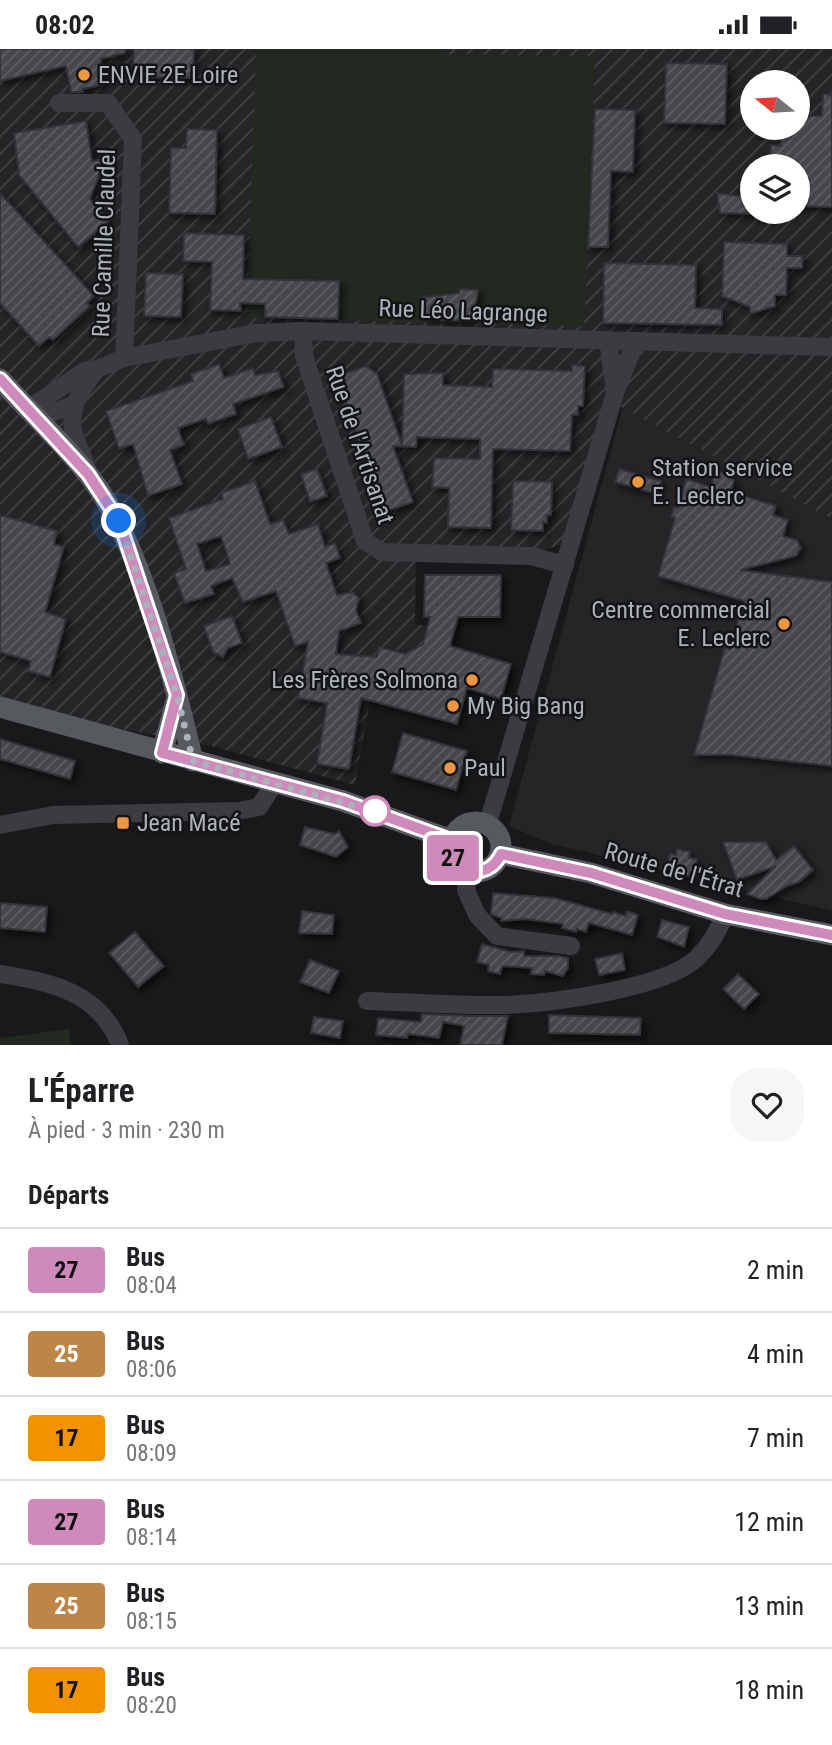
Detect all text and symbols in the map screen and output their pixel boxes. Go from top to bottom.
text: 08:02 [35,10,95,40]
place label: ENVIE 2E Loire [98,61,238,89]
marker: ENVIE 2E Loire [76,67,92,83]
north arrow [740,70,810,140]
map controls [740,70,810,224]
street label: Rue Camille Claudel [87,148,121,338]
button: layers [740,154,810,224]
street label: Rue Léo Lagrange [378,294,548,328]
street label: Rue de l'Artisanat [320,362,400,528]
place label: Station service E. Leclerc [652,454,793,510]
marker: Station service E. Leclerc [630,474,646,490]
your location [101,503,136,538]
place label: Centre commercial E. Leclerc [591,596,770,652]
marker: Centre commercial E. Leclerc [776,616,792,632]
place label: Les Frères Solmona [271,666,458,694]
marker: Les Frères Solmona [464,672,480,688]
place label: My Big Bang [467,692,585,720]
marker: My Big Bang [445,698,461,714]
place label: Paul [464,754,506,782]
marker: Paul [442,760,458,776]
unlabelled marker [360,796,390,826]
place label: Jean Macé [137,809,240,837]
marker: Jean Macé [115,815,131,831]
line badge: 27 [421,835,484,881]
street label: Route de l'Étrat [601,837,747,903]
text: 27 [441,844,465,872]
button: heart [730,1068,804,1142]
text: L'Éparre [28,1071,135,1110]
text: À pied · 3 min · 230 m [28,1117,225,1144]
text: Départs [28,1180,109,1210]
text: Bus [126,1242,165,1272]
text: 2 min [747,1255,804,1285]
text: 27 [54,1256,79,1284]
text: 08:04 [126,1272,177,1299]
text: Bus [126,1326,165,1356]
text: 4 min [747,1339,804,1369]
text: 25 [54,1340,79,1368]
text: 08:06 [126,1356,177,1383]
text: Bus [126,1410,165,1440]
text: 7 min [747,1423,804,1453]
text: 17 [54,1424,79,1452]
text: 08:09 [126,1440,177,1467]
text: Bus [126,1494,165,1524]
text: 12 min [734,1507,804,1537]
text: 27 [54,1508,79,1536]
text: 08:14 [126,1524,177,1551]
text: Bus [126,1578,165,1608]
text: 13 min [734,1591,804,1621]
text: 25 [54,1592,79,1620]
text: 08:15 [126,1608,177,1635]
text: Bus [126,1662,165,1692]
text: 18 min [734,1675,804,1705]
text: 17 [54,1676,79,1704]
text: 08:20 [126,1692,177,1719]

